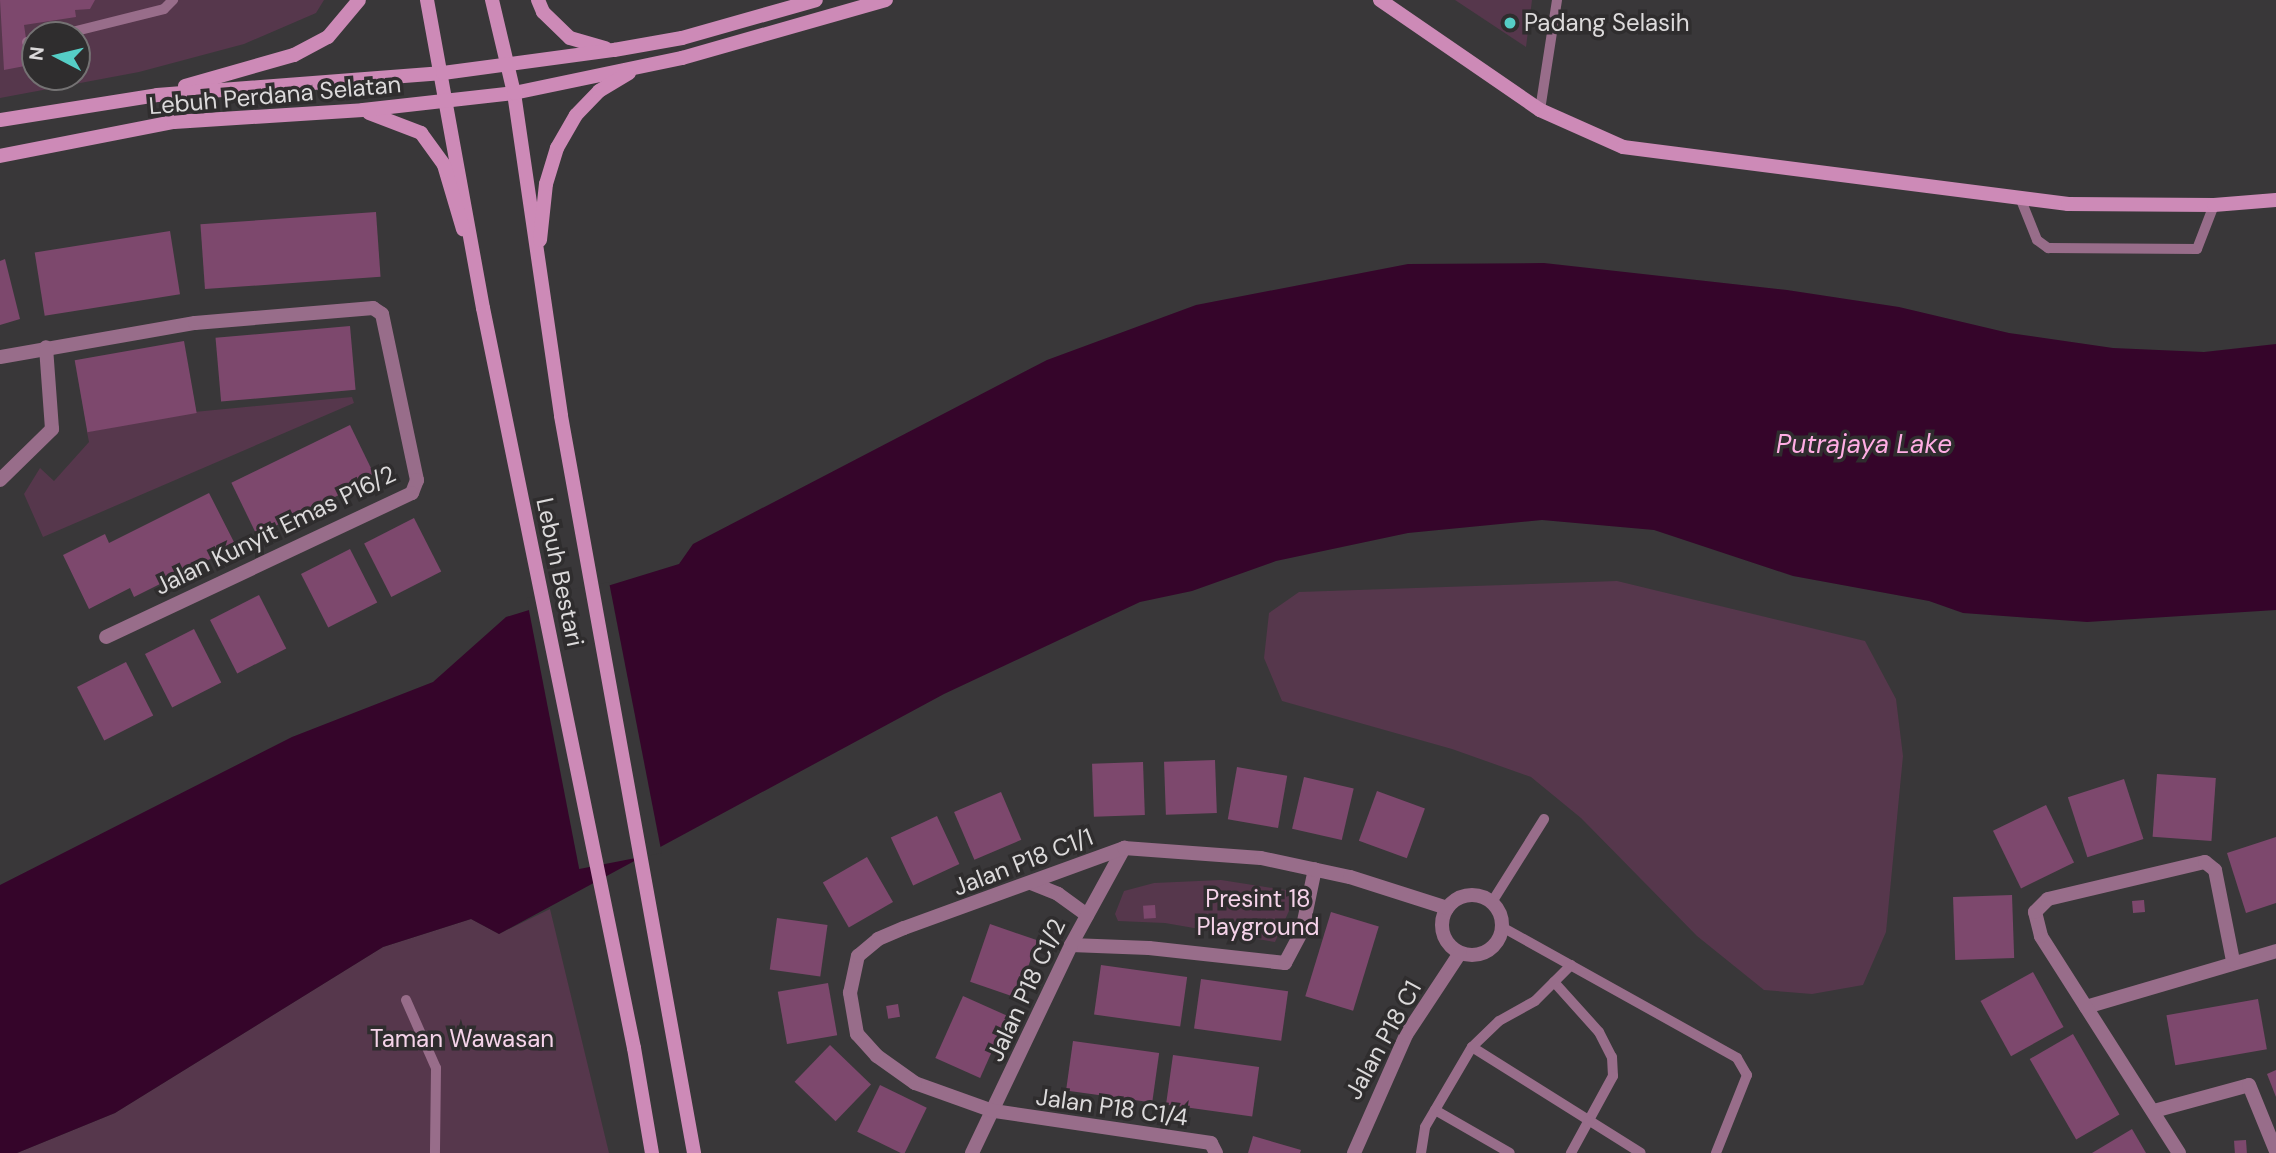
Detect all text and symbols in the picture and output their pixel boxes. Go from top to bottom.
place label: Padang Selasih [1524,9,1690,37]
marker: Padang Selasih [1502,15,1518,31]
north arrow [21,21,91,91]
text: N [23,45,50,62]
street label: Lebuh Perdana Selatan [148,70,402,120]
water label: Putrajaya Lake [1776,429,1952,461]
street label: Jalan Kunyit Emas P16/2 [150,459,400,601]
street label: Lebuh Bestari [530,495,590,649]
street label: Jalan P18 C1/1 [949,822,1097,902]
park label: Presint 18 Playground [1196,885,1320,941]
street label: Jalan P18 C1/2 [980,914,1072,1066]
street label: Jalan P18 C1 [1339,976,1427,1104]
park label: Taman Wawasan [370,1025,554,1053]
street label: Jalan P18 C1/4 [1034,1082,1190,1132]

